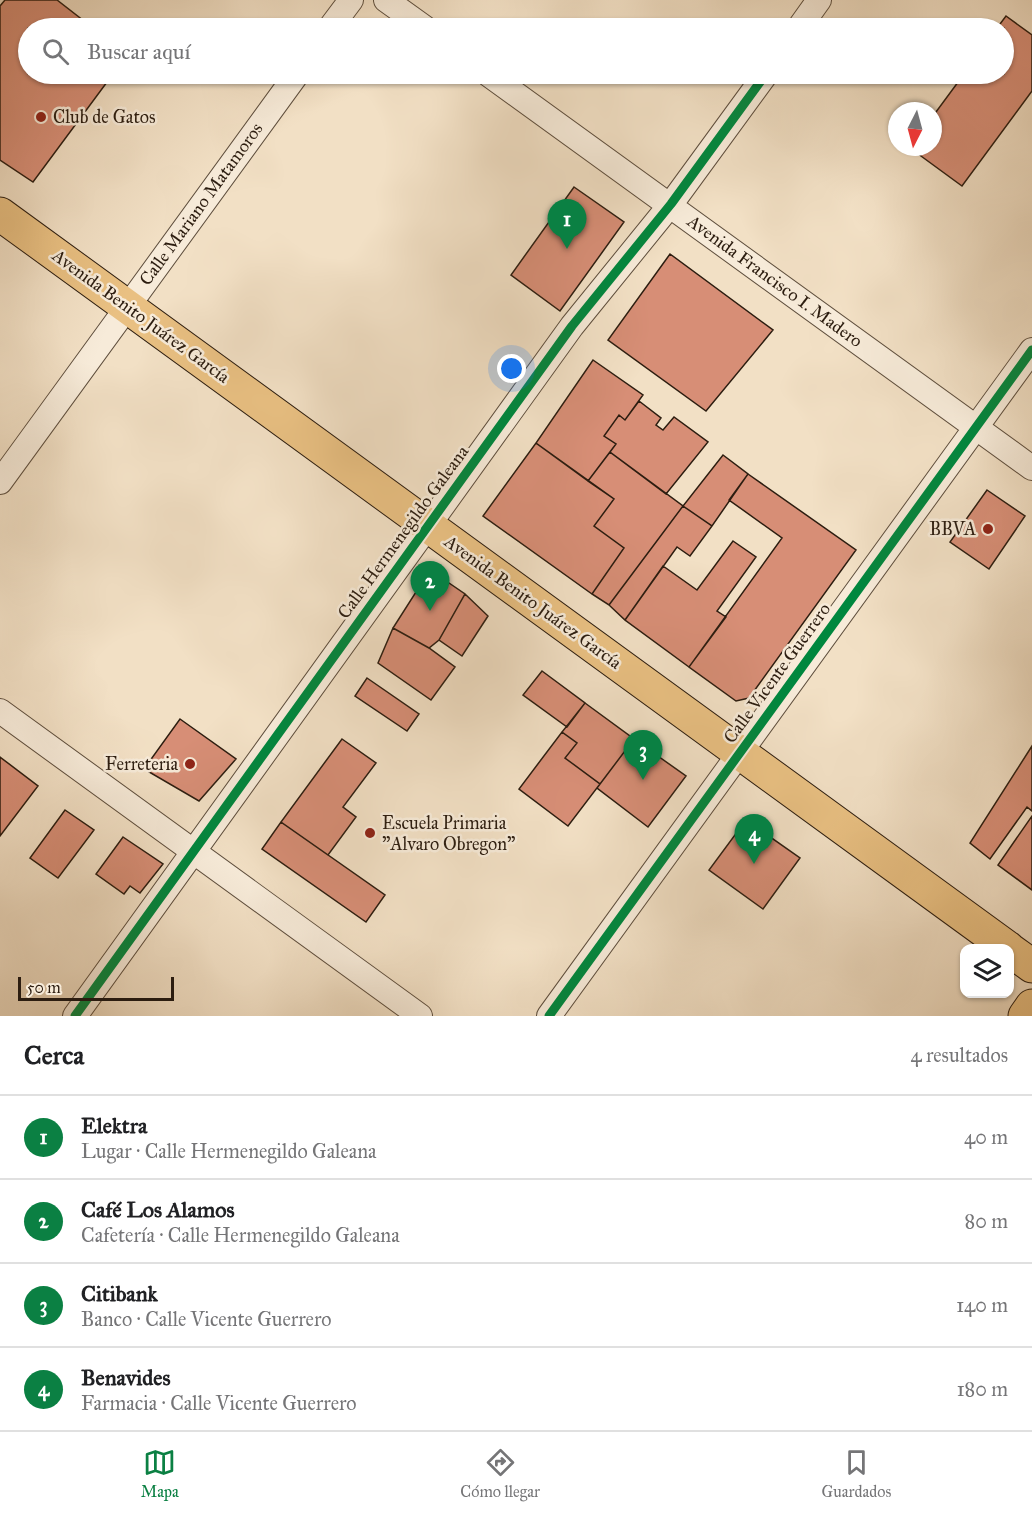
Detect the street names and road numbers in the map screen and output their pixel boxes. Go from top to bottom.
street label: Calle Mariano Matamoros [135,118,267,290]
street label: Avenida Francisco I. Madero [682,209,867,352]
street label: Avenida Benito Juárez García [47,244,234,389]
street label: Calle Hermenegildo Galeana [333,441,474,623]
street label: Avenida Benito Juárez García [439,530,626,675]
street label: Calle Vicente Guerrero [719,599,835,747]

